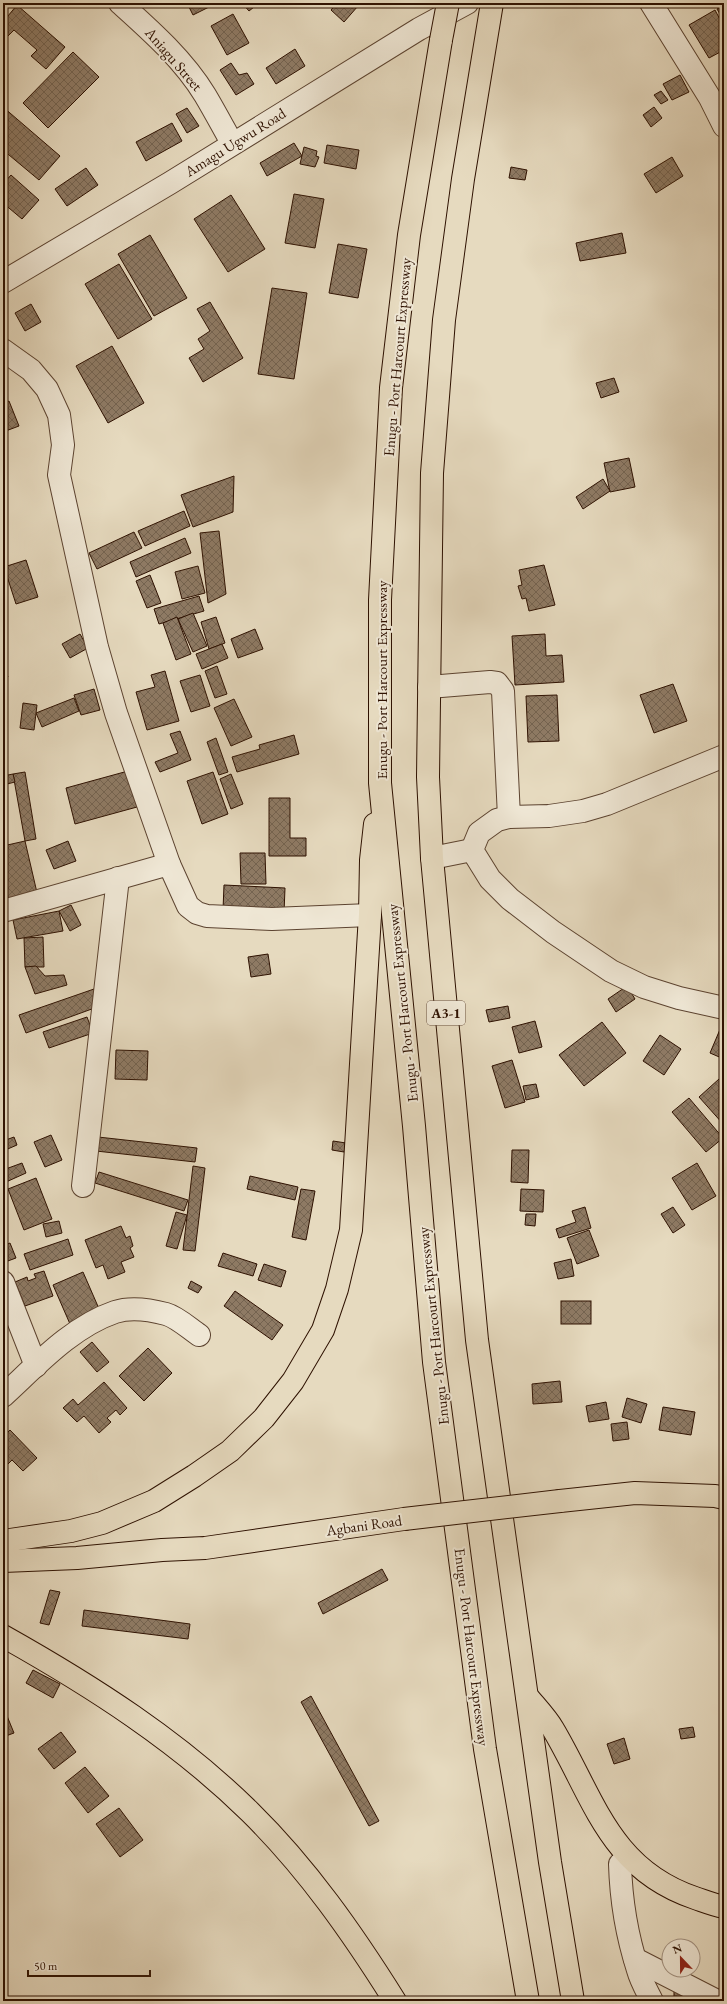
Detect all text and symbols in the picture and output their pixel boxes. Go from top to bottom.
street label: Aniagu Street [140,22,207,95]
street label: Amagu Ugwu Road [180,103,289,181]
street label: Enugu - Port Harcourt Expressway [379,257,415,457]
street label: Enugu - Port Harcourt Expressway [372,580,391,780]
street label: Enugu - Port Harcourt Expressway [382,903,422,1103]
road number: A3-1 [427,1001,465,1025]
street label: Enugu - Port Harcourt Expressway [413,1226,453,1426]
street label: Agbani Road [324,1510,404,1540]
street label: Enugu - Port Harcourt Expressway [450,1547,494,1747]
north arrow [661,1938,701,1978]
text: N [671,1941,684,1957]
scale bar [28,1952,150,1978]
text: 50 m [34,1958,58,1974]

